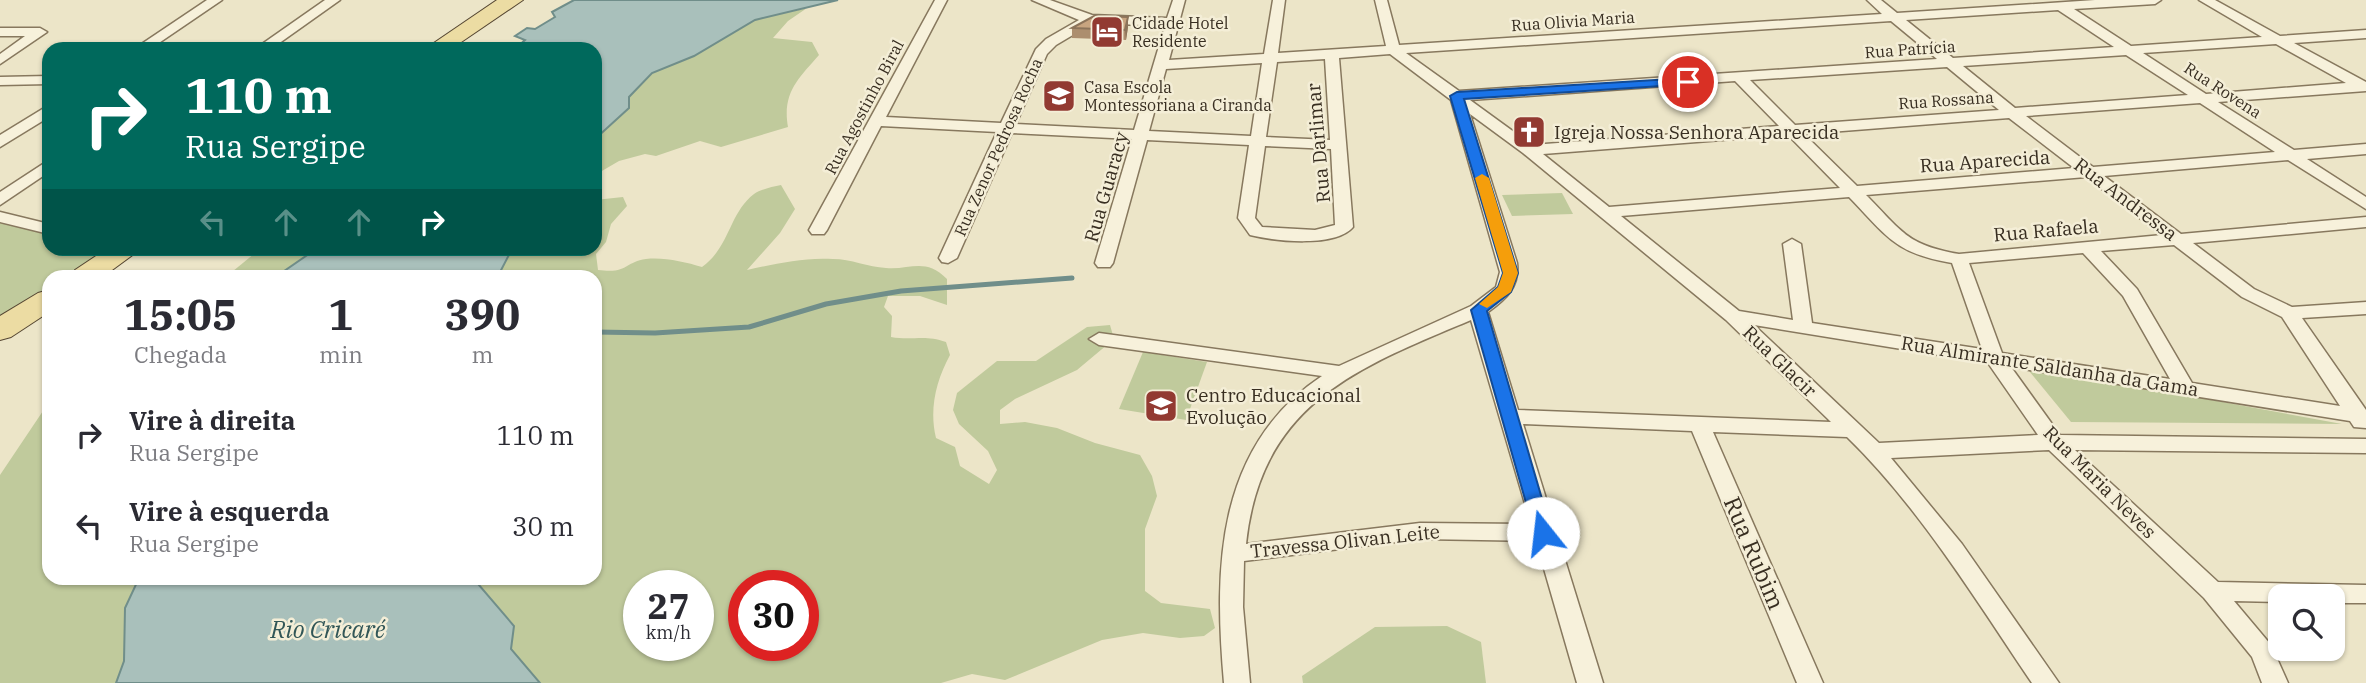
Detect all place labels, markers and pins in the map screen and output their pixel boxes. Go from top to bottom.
hotel icon: Cidade Hotel Residente [1088,13,1126,51]
place label: Cidade Hotel Residente [1132,13,1229,51]
pin [1658,52,1718,112]
school or university icon: Casa Escola Montessoriana a Ciranda [1040,77,1078,115]
place label: Casa Escola Montessoriana a Ciranda [1084,77,1272,115]
church icon: Igreja Nossa Senhora Aparecida [1510,113,1548,151]
place label: Igreja Nossa Senhora Aparecida [1554,120,1839,144]
place label: Centro Educacional Evolução [1186,383,1361,429]
school or university icon: Centro Educacional Evolução [1142,387,1180,425]

